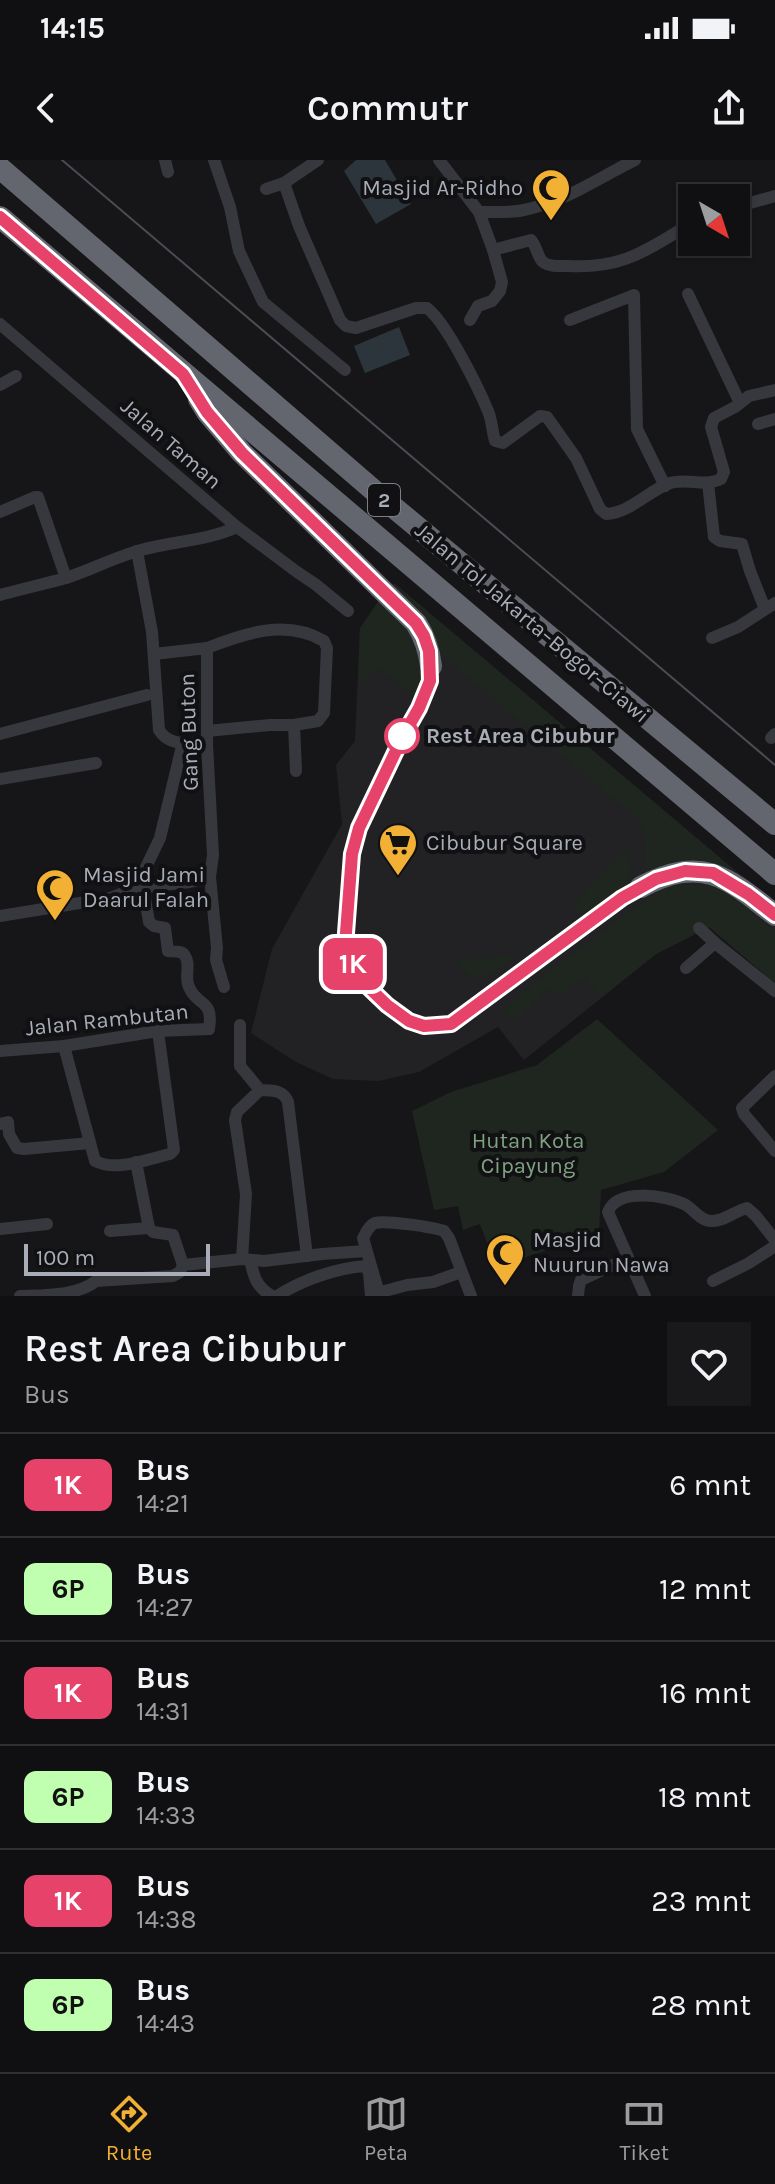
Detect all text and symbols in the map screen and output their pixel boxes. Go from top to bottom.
text: 14:15 [40,10,105,46]
icon: back [24,86,68,130]
icon: share [707,86,751,130]
text: Commutr [307,87,468,129]
mosque icon: Masjid Ar-Ridho [530,167,572,222]
place label: Masjid Ar-Ridho [362,175,523,201]
north arrow [678,184,750,256]
map controls [678,184,750,256]
street label: Jalan Taman [115,393,227,495]
road number: 2 [368,484,400,516]
street label: Jalan Tol Jakarta–Bogor–Ciawi [410,517,654,729]
street label: Gang Buton [174,673,204,791]
marker: Rest Area Cibubur [385,719,419,753]
place label: Rest Area Cibubur [426,723,615,749]
supermarket icon: Cibubur Square [377,822,419,877]
place label: Cibubur Square [426,830,583,856]
place label: Masjid Jami Daarul Falah [83,862,209,913]
mosque icon: Masjid Jami Daarul Falah [34,867,76,922]
line badge: 1K [317,938,389,990]
text: 1K [339,947,367,980]
street label: Jalan Rambutan [24,999,190,1041]
park label: Hutan Kota Cipayung [472,1128,584,1179]
place label: Masjid Nuurun Nawa [533,1227,670,1278]
mosque icon: Masjid Nuurun Nawa [484,1232,526,1287]
scale bar [24,1240,210,1276]
text: 100 m [36,1245,95,1271]
button: heart [667,1322,751,1406]
text: Rest Area Cibubur [24,1326,346,1371]
text: Bus [24,1379,70,1410]
text: Bus [136,1452,190,1488]
text: 6 mnt [669,1467,751,1503]
text: 1K [54,1468,82,1501]
text: 14:21 [136,1488,189,1519]
text: Bus [136,1556,190,1592]
text: 12 mnt [659,1571,751,1607]
text: 6P [51,1572,85,1605]
text: 14:27 [136,1592,192,1623]
text: Bus [136,1660,190,1696]
text: 16 mnt [659,1675,751,1711]
text: 1K [54,1676,82,1709]
text: 14:31 [136,1696,189,1727]
text: Bus [136,1764,190,1800]
text: 18 mnt [658,1779,751,1815]
text: 6P [51,1780,85,1813]
text: 14:33 [136,1800,196,1831]
text: Bus [136,1868,190,1904]
text: 23 mnt [651,1883,751,1919]
text: 1K [54,1884,82,1917]
text: 14:38 [136,1904,196,1935]
text: Bus [136,1972,190,2008]
text: 28 mnt [651,1987,751,2023]
text: 6P [51,1988,85,2021]
text: 14:43 [136,2008,195,2039]
tab: Rute [106,2092,152,2166]
tab: Peta [364,2092,408,2166]
tab: Tiket [620,2092,669,2166]

